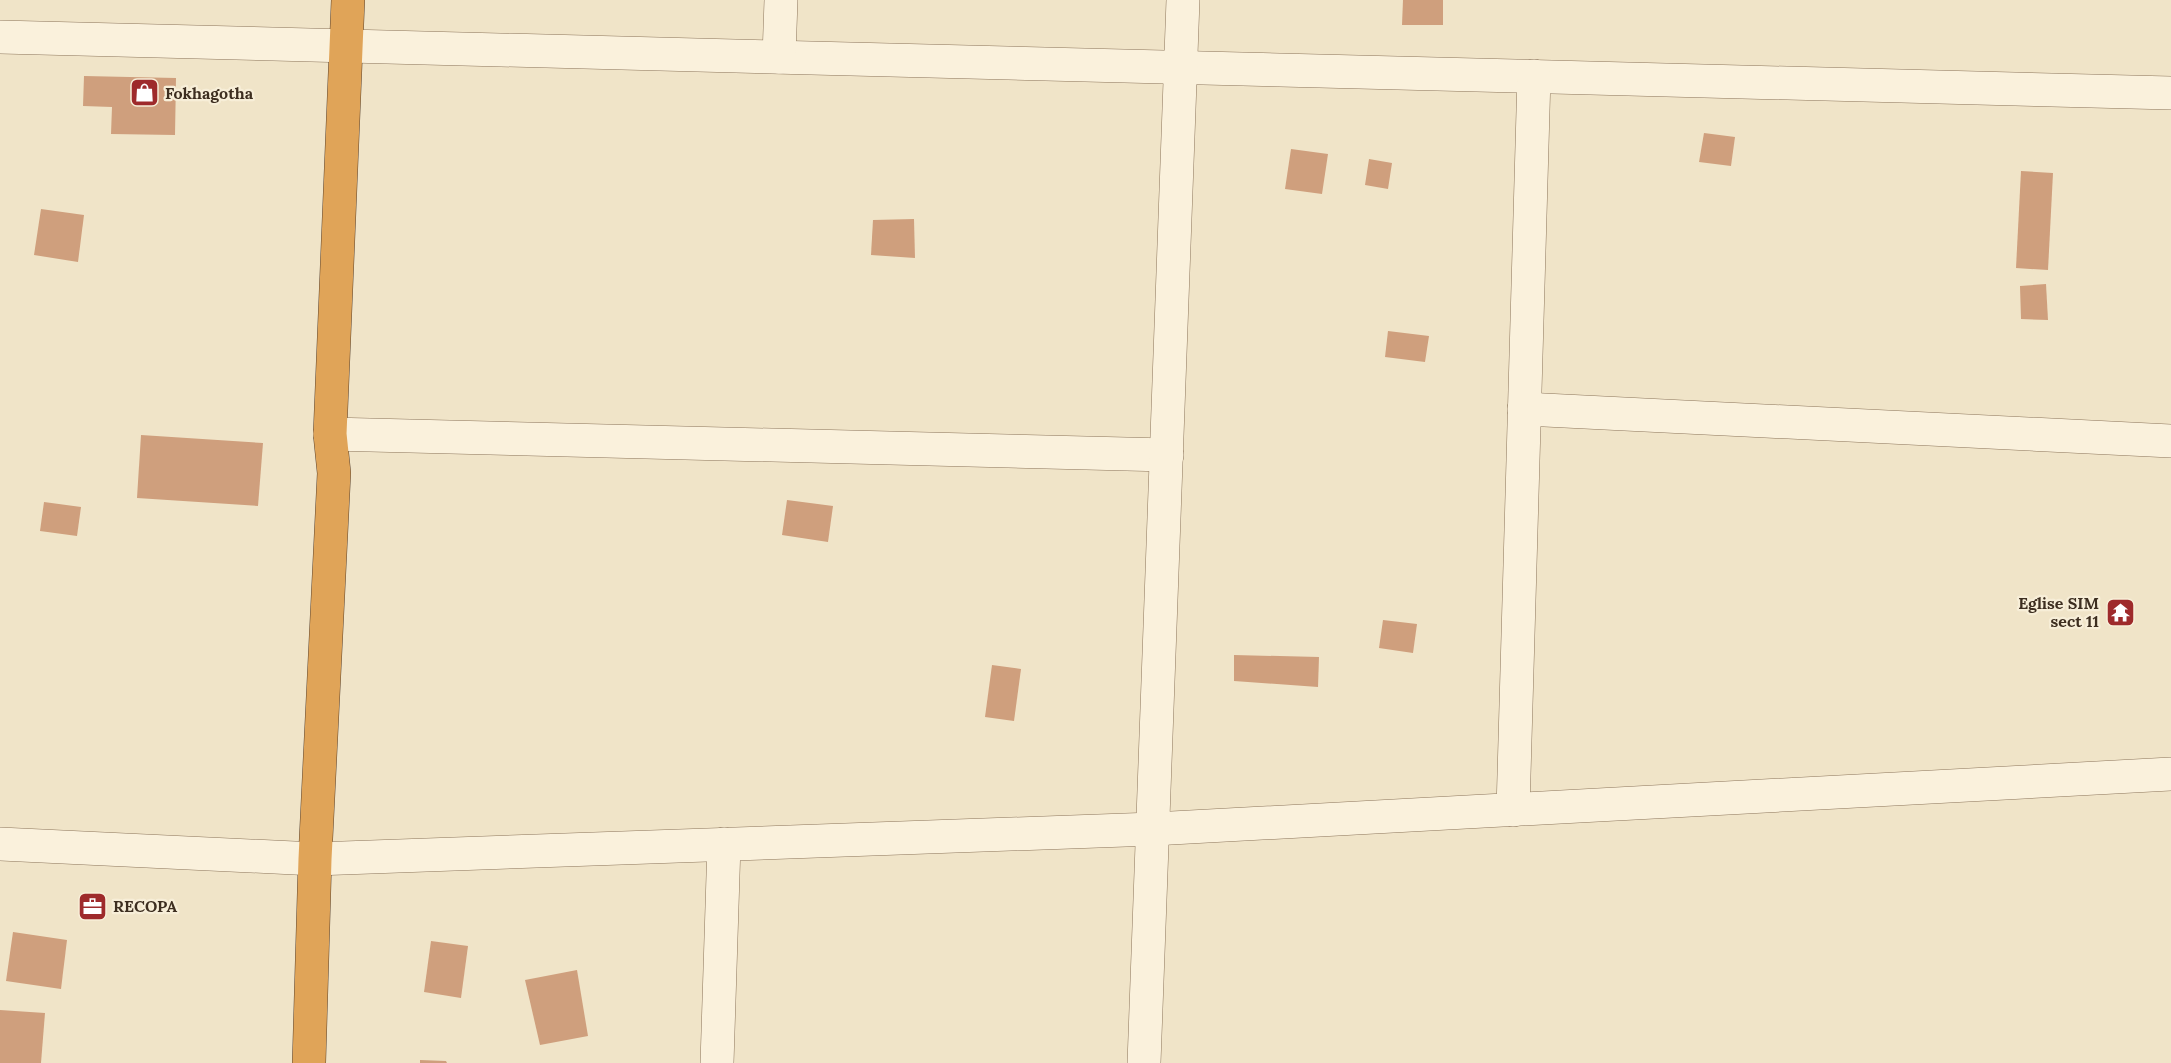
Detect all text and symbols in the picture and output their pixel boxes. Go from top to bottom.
shop icon: Fokhagotha [128,77,160,109]
place label: Fokhagotha [165,83,254,103]
place label: Eglise SIM sect 11 [2018,593,2099,631]
temple icon: Eglise SIM sect 11 [2104,596,2136,628]
office icon: RECOPA [76,890,108,922]
place label: RECOPA [113,896,177,916]

